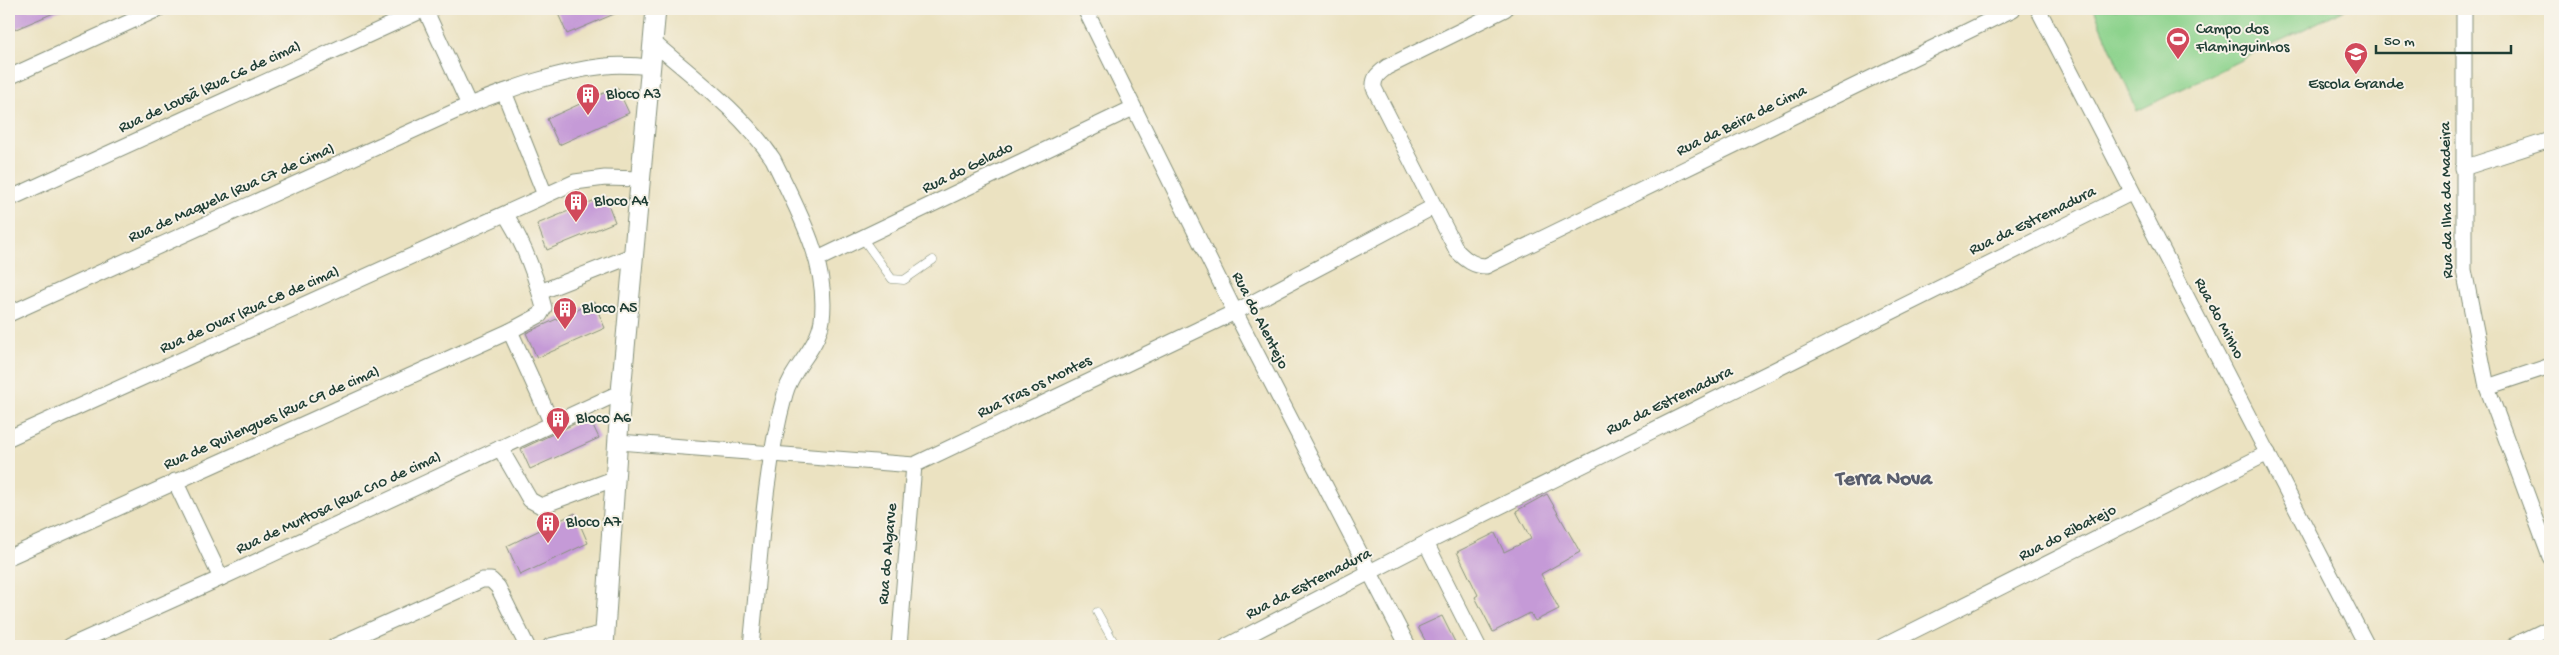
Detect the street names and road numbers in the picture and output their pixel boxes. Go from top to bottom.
street label: Rua de Lousã (Rua C6 de cima) [116,37,304,139]
street label: Rua da Beira de Cima [1674,82,1811,162]
street label: Rua da Ilha da Madeira [2437,120,2459,279]
street label: Rua do Gelado [920,139,1016,199]
street label: Rua de Maquela (Rua C7 de Cima) [126,140,338,248]
street label: Rua da Estremadura [1967,183,2100,261]
street label: Rua de Ovar (Rua C8 de cima) [157,263,343,359]
street label: Rua do Alentejo [1226,269,1292,373]
street label: Rua do Minho [2189,275,2247,363]
street label: Rua Tras os Montes [975,352,1096,424]
street label: Rua de Quilengues (Rua C9 de cima) [161,363,383,475]
street label: Rua da Estremadura [1604,363,1737,441]
street label: Rua de Murtosa (Rua C10 de cima) [234,448,444,560]
street label: Rua do Ribatejo [2016,501,2120,567]
street label: Rua do Algarve [875,502,903,606]
street label: Rua da Estremadura [1243,545,1376,625]

